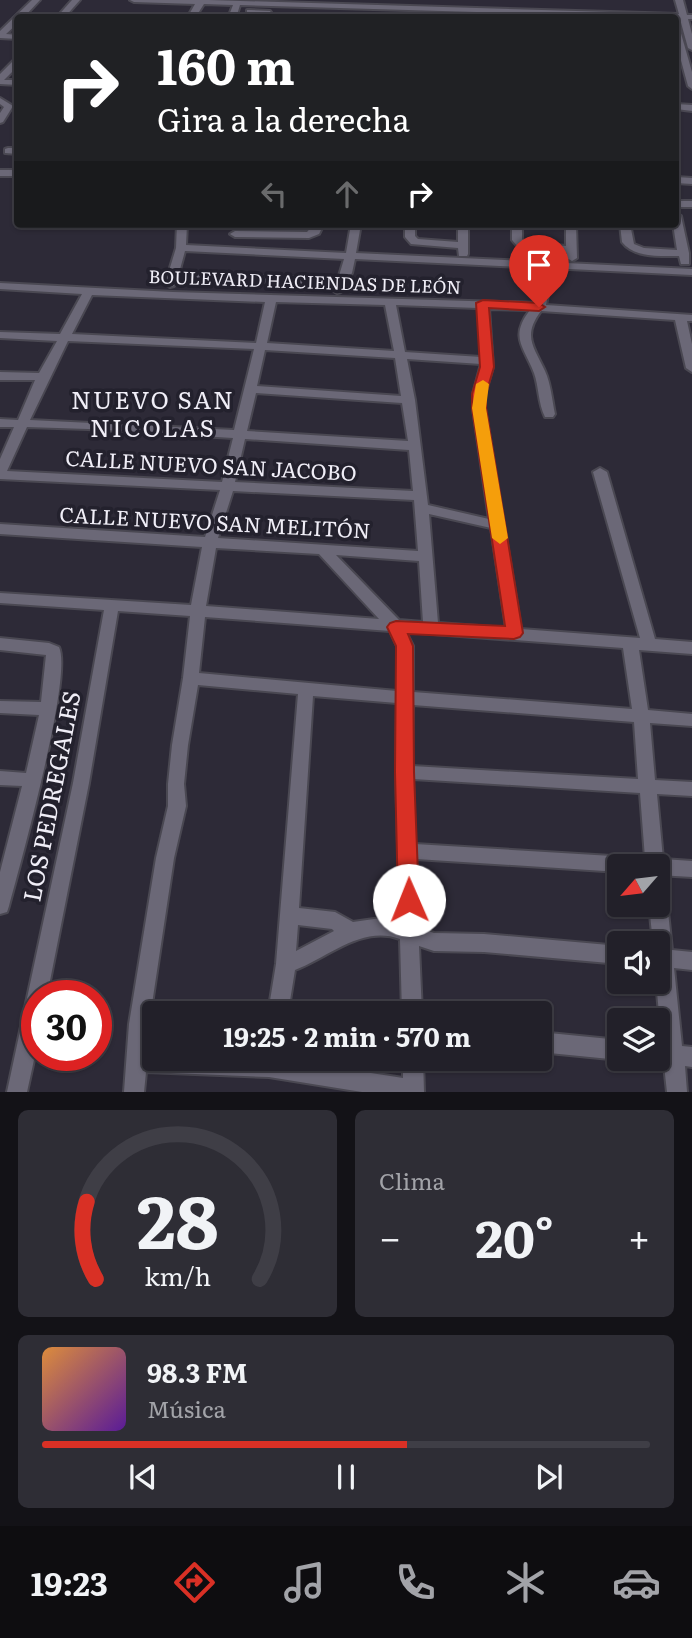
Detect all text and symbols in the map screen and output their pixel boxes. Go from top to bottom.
text: 160 m [157,27,295,100]
icon: right [42,42,133,133]
text: Gira a la derecha [157,94,410,142]
icon: left [255,175,293,213]
icon: ahead [328,175,366,213]
icon: right [401,175,439,213]
pin [509,235,569,307]
icon: arrive [520,246,558,284]
street label: BOULEVARD HACIENDAS DE LEÓN [148,262,462,300]
district label: NUEVO SAN NICOLAS [71,381,235,444]
street label: CALLE NUEVO SAN JACOBO [65,441,357,487]
street label: CALLE NUEVO SAN MELITÓN [59,497,371,545]
street label: LOS PEDREGALES [12,688,88,904]
north arrow [607,854,670,917]
map controls [607,854,670,1071]
position arrow [372,863,446,937]
button: sound [607,931,670,994]
speed limit sign: 30 [21,980,112,1071]
button: layers [607,1008,670,1071]
text: 19:25 · 2 min · 570 m [223,1016,471,1055]
text: Clima [379,1163,445,1197]
text: 28 [137,1164,218,1272]
text: 20° [475,1197,554,1274]
text: − [379,1207,401,1264]
text: + [628,1207,650,1264]
text: km/h [144,1257,211,1294]
text: 98.3 FM [147,1352,248,1391]
text: Música [147,1391,226,1425]
icon: previous [124,1458,162,1496]
icon: pause [327,1458,365,1496]
icon: next [530,1458,568,1496]
text: 19:23 [31,1558,108,1606]
icon: directions [170,1558,219,1607]
icon: music [280,1558,329,1607]
icon: phone [391,1558,440,1607]
icon: climate [501,1558,550,1607]
icon: car [612,1558,661,1607]

